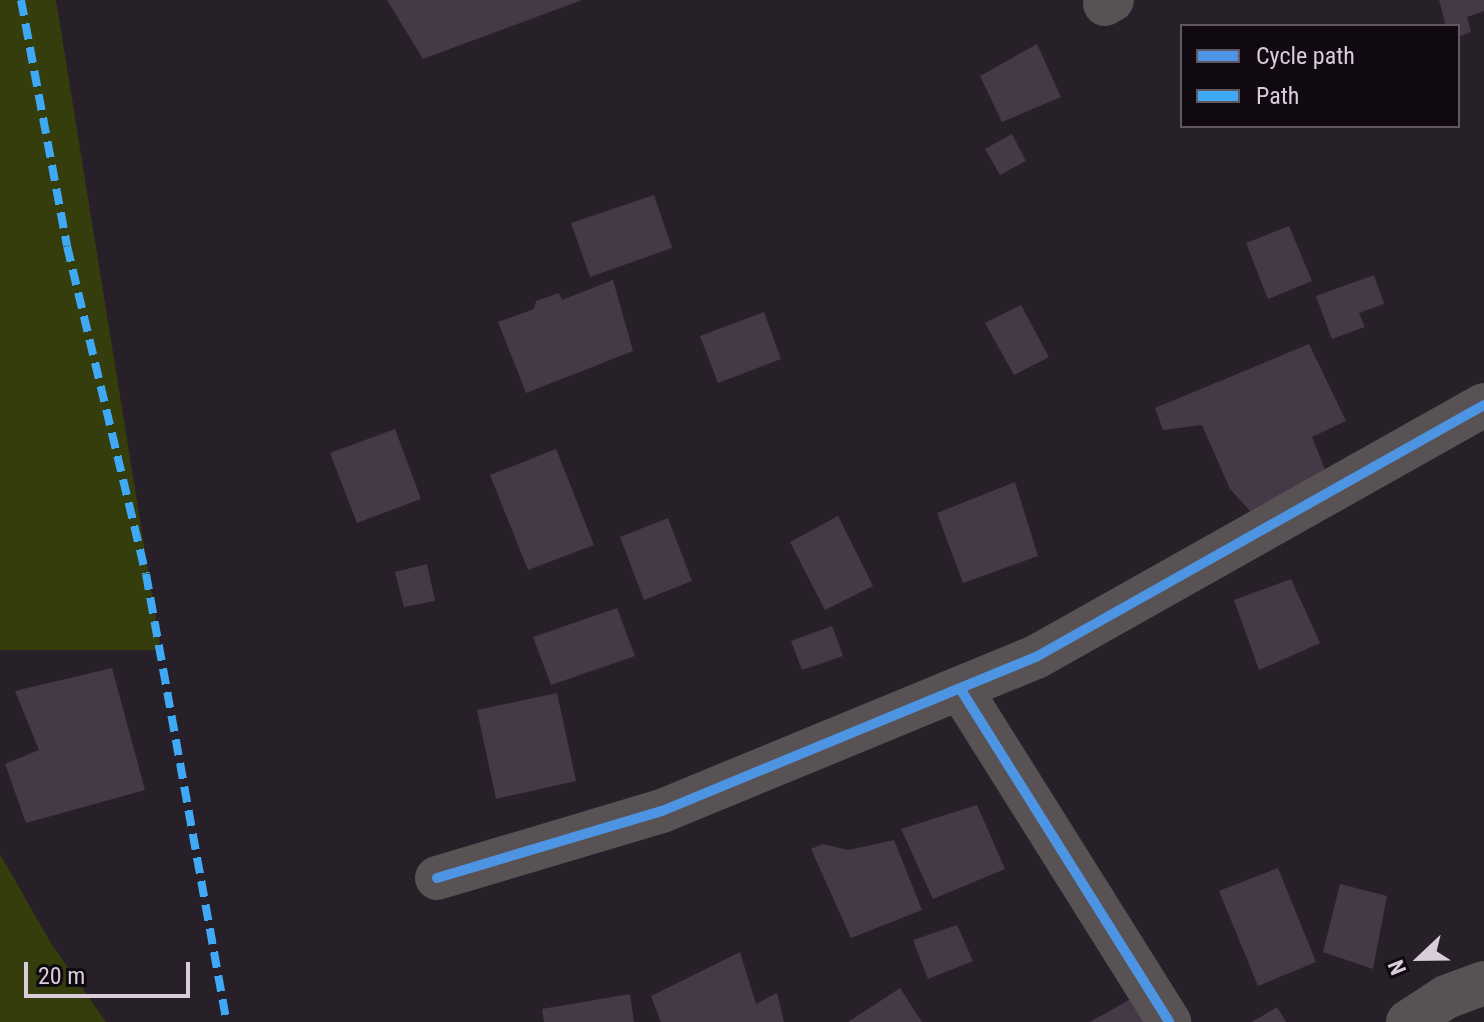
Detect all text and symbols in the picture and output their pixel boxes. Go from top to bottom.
legend [1180,24,1460,128]
text: Cycle path [1256,42,1355,70]
text: Path [1256,82,1299,110]
north arrow [1380,918,1460,998]
scale bar [28,946,194,996]
text: N [1383,956,1411,978]
text: 20 m [38,962,85,990]

